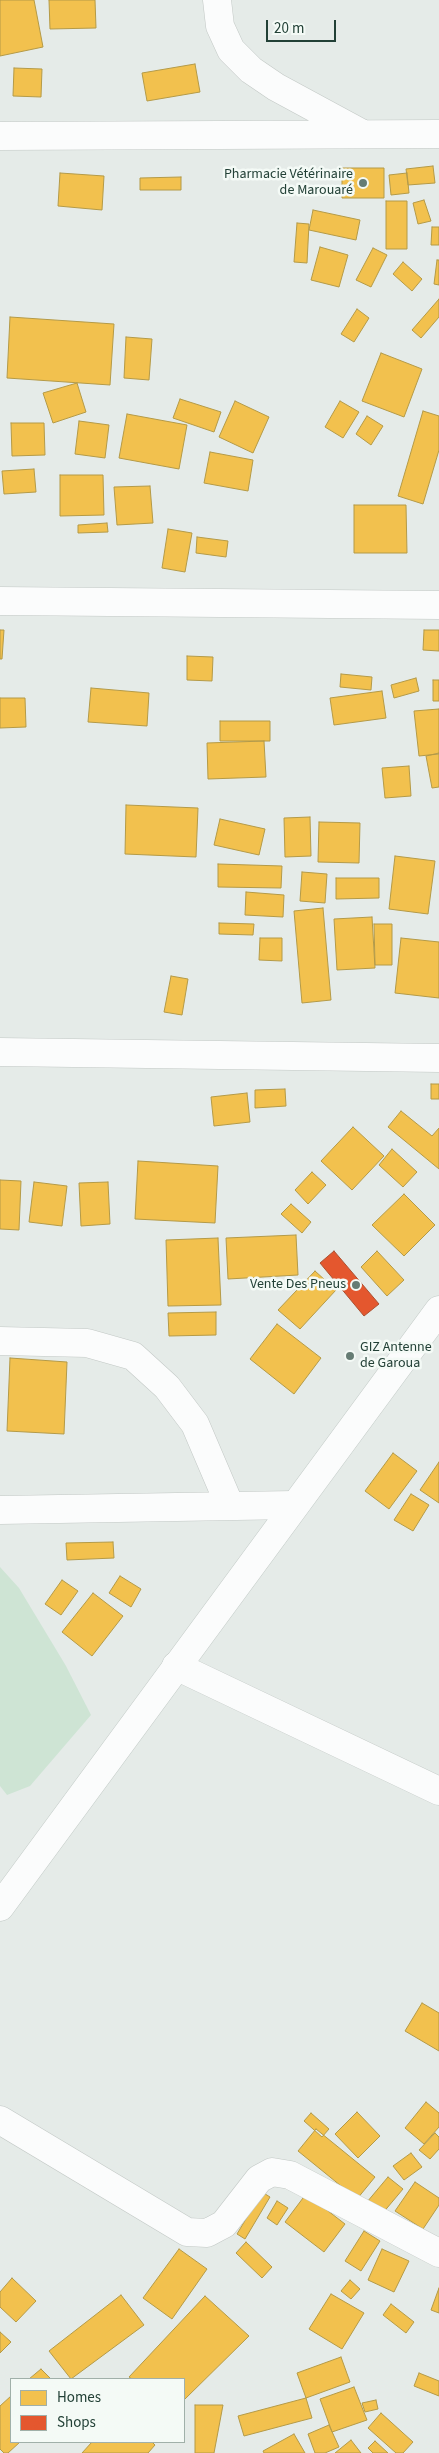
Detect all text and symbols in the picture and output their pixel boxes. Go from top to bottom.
scale bar [269,10,339,42]
text: 20 m [274,18,304,39]
place label: Pharmacie Vétérinaire de Marouaré [224,167,353,200]
marker: Pharmacie Vétérinaire de Marouaré [357,177,369,189]
place label: Vente Des Pneus [250,1277,346,1293]
marker: Vente Des Pneus [350,1279,362,1291]
place label: GIZ Antenne de Garoua [360,1340,432,1372]
marker: GIZ Antenne de Garoua [344,1350,356,1362]
legend [10,2378,185,2443]
text: Homes [57,2387,101,2408]
text: Shops [57,2412,96,2433]

